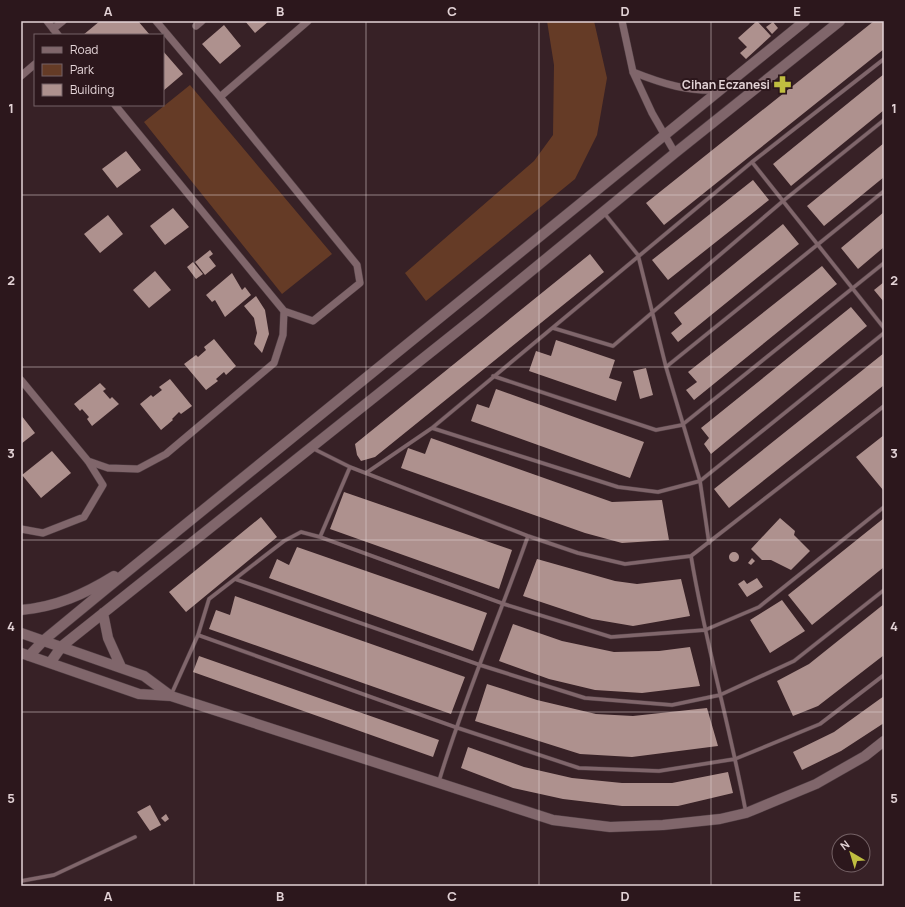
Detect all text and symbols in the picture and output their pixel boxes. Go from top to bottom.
text: A [104,2,113,20]
text: B [276,2,284,20]
text: C [447,2,457,20]
text: D [620,2,630,20]
text: E [793,2,801,20]
legend [34,34,164,106]
text: Road [70,41,98,58]
text: Park [70,61,95,78]
pharmacy icon: Cihan Eczanesi [773,74,793,94]
place label: Cihan Eczanesi [682,76,770,93]
text: Building [70,81,114,98]
text: 1 [8,99,14,117]
text: 1 [891,99,897,117]
text: 2 [7,271,15,289]
text: 2 [890,271,898,289]
text: 3 [7,444,15,462]
text: 3 [890,444,898,462]
text: 4 [7,617,15,635]
text: 4 [890,617,898,635]
text: 5 [7,789,15,807]
text: 5 [890,789,898,807]
north arrow [831,833,871,873]
text: N [837,836,852,853]
text: A [104,887,113,905]
text: B [276,887,284,905]
text: C [447,887,457,905]
text: D [620,887,630,905]
text: E [793,887,801,905]

